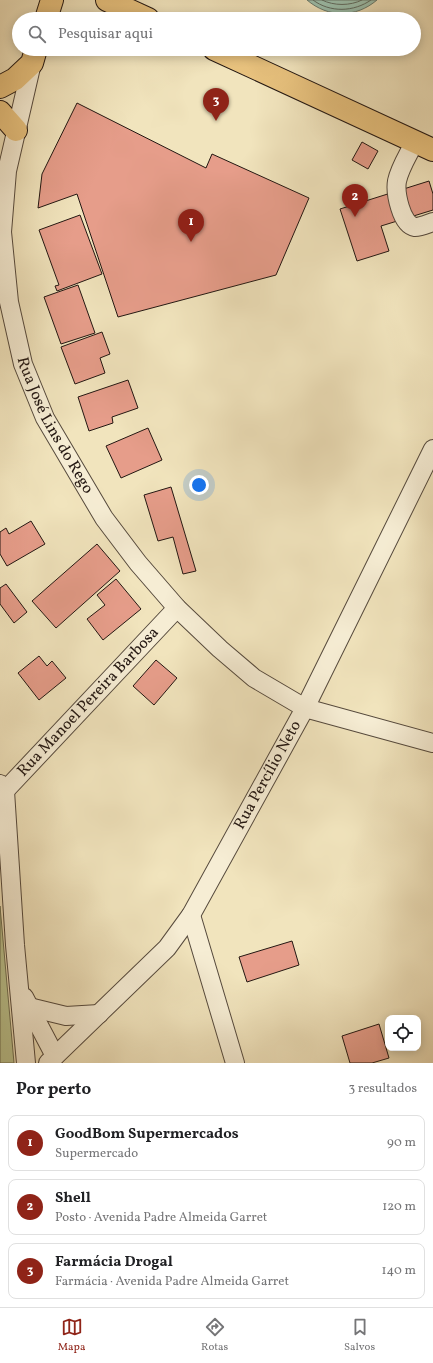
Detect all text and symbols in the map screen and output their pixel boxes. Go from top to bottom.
search box [12,12,421,56]
icon: search [26,23,48,45]
text: Pesquisar aqui [58,24,153,45]
pin: 3 [203,88,229,121]
pin: 2 [342,184,368,217]
pin: 1 [178,209,204,242]
street label: Rua José Lins do Rego [11,355,98,498]
your location [189,475,209,495]
street label: Rua Manoel Pereira Barbosa [13,622,164,782]
street label: Rua Percílio Neto [229,717,307,834]
map controls [385,1015,421,1051]
button: locate [385,1015,421,1051]
text: Por perto [16,1078,91,1101]
text: 3 resultados [348,1080,417,1098]
text: GoodBom Supermercados [55,1124,239,1145]
text: 1 [27,1134,33,1152]
text: 90 m [387,1134,416,1152]
text: Supermercado [55,1145,138,1163]
text: Shell [55,1188,91,1209]
text: 2 [27,1198,33,1216]
text: 120 m [382,1198,416,1216]
text: Posto · Avenida Padre Almeida Garret [55,1209,267,1227]
text: Farmácia Drogal [55,1252,173,1273]
text: 3 [27,1262,33,1280]
text: 140 m [382,1262,416,1280]
text: Farmácia · Avenida Padre Almeida Garret [55,1273,289,1291]
tab: Mapa [58,1316,85,1355]
tab: Rotas [201,1316,228,1355]
tab: Salvos [344,1316,375,1355]

